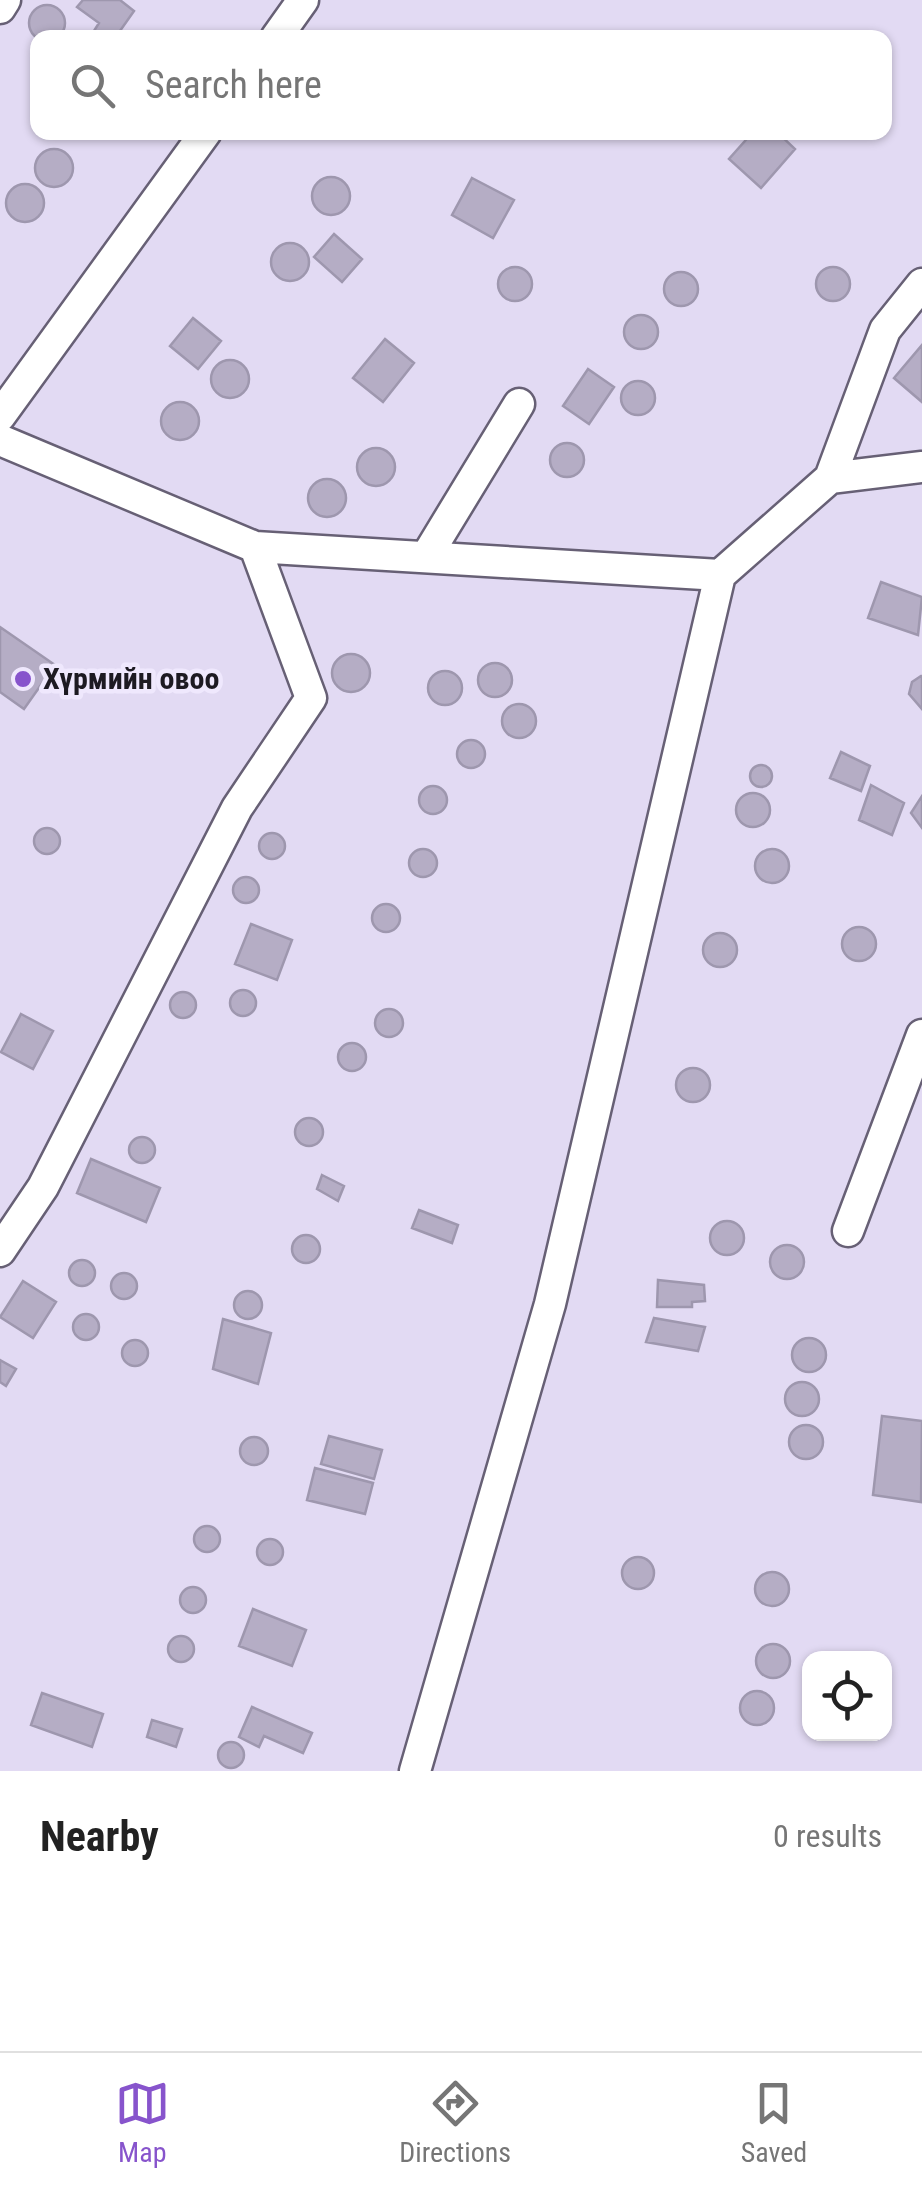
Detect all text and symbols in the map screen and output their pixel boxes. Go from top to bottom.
search box [30,30,892,140]
icon: search [65,58,120,113]
text: Search here [145,63,322,107]
place label: Хүрмийн овоо [43,661,219,696]
marker: Хүрмийн овоо [12,668,34,690]
map controls [802,1651,892,1741]
button: locate [802,1651,892,1741]
text: Nearby [40,1812,159,1861]
text: 0 results [773,1817,882,1855]
tab: Map [115,2076,170,2169]
tab: Directions [399,2076,511,2169]
tab: Saved [741,2076,807,2169]

